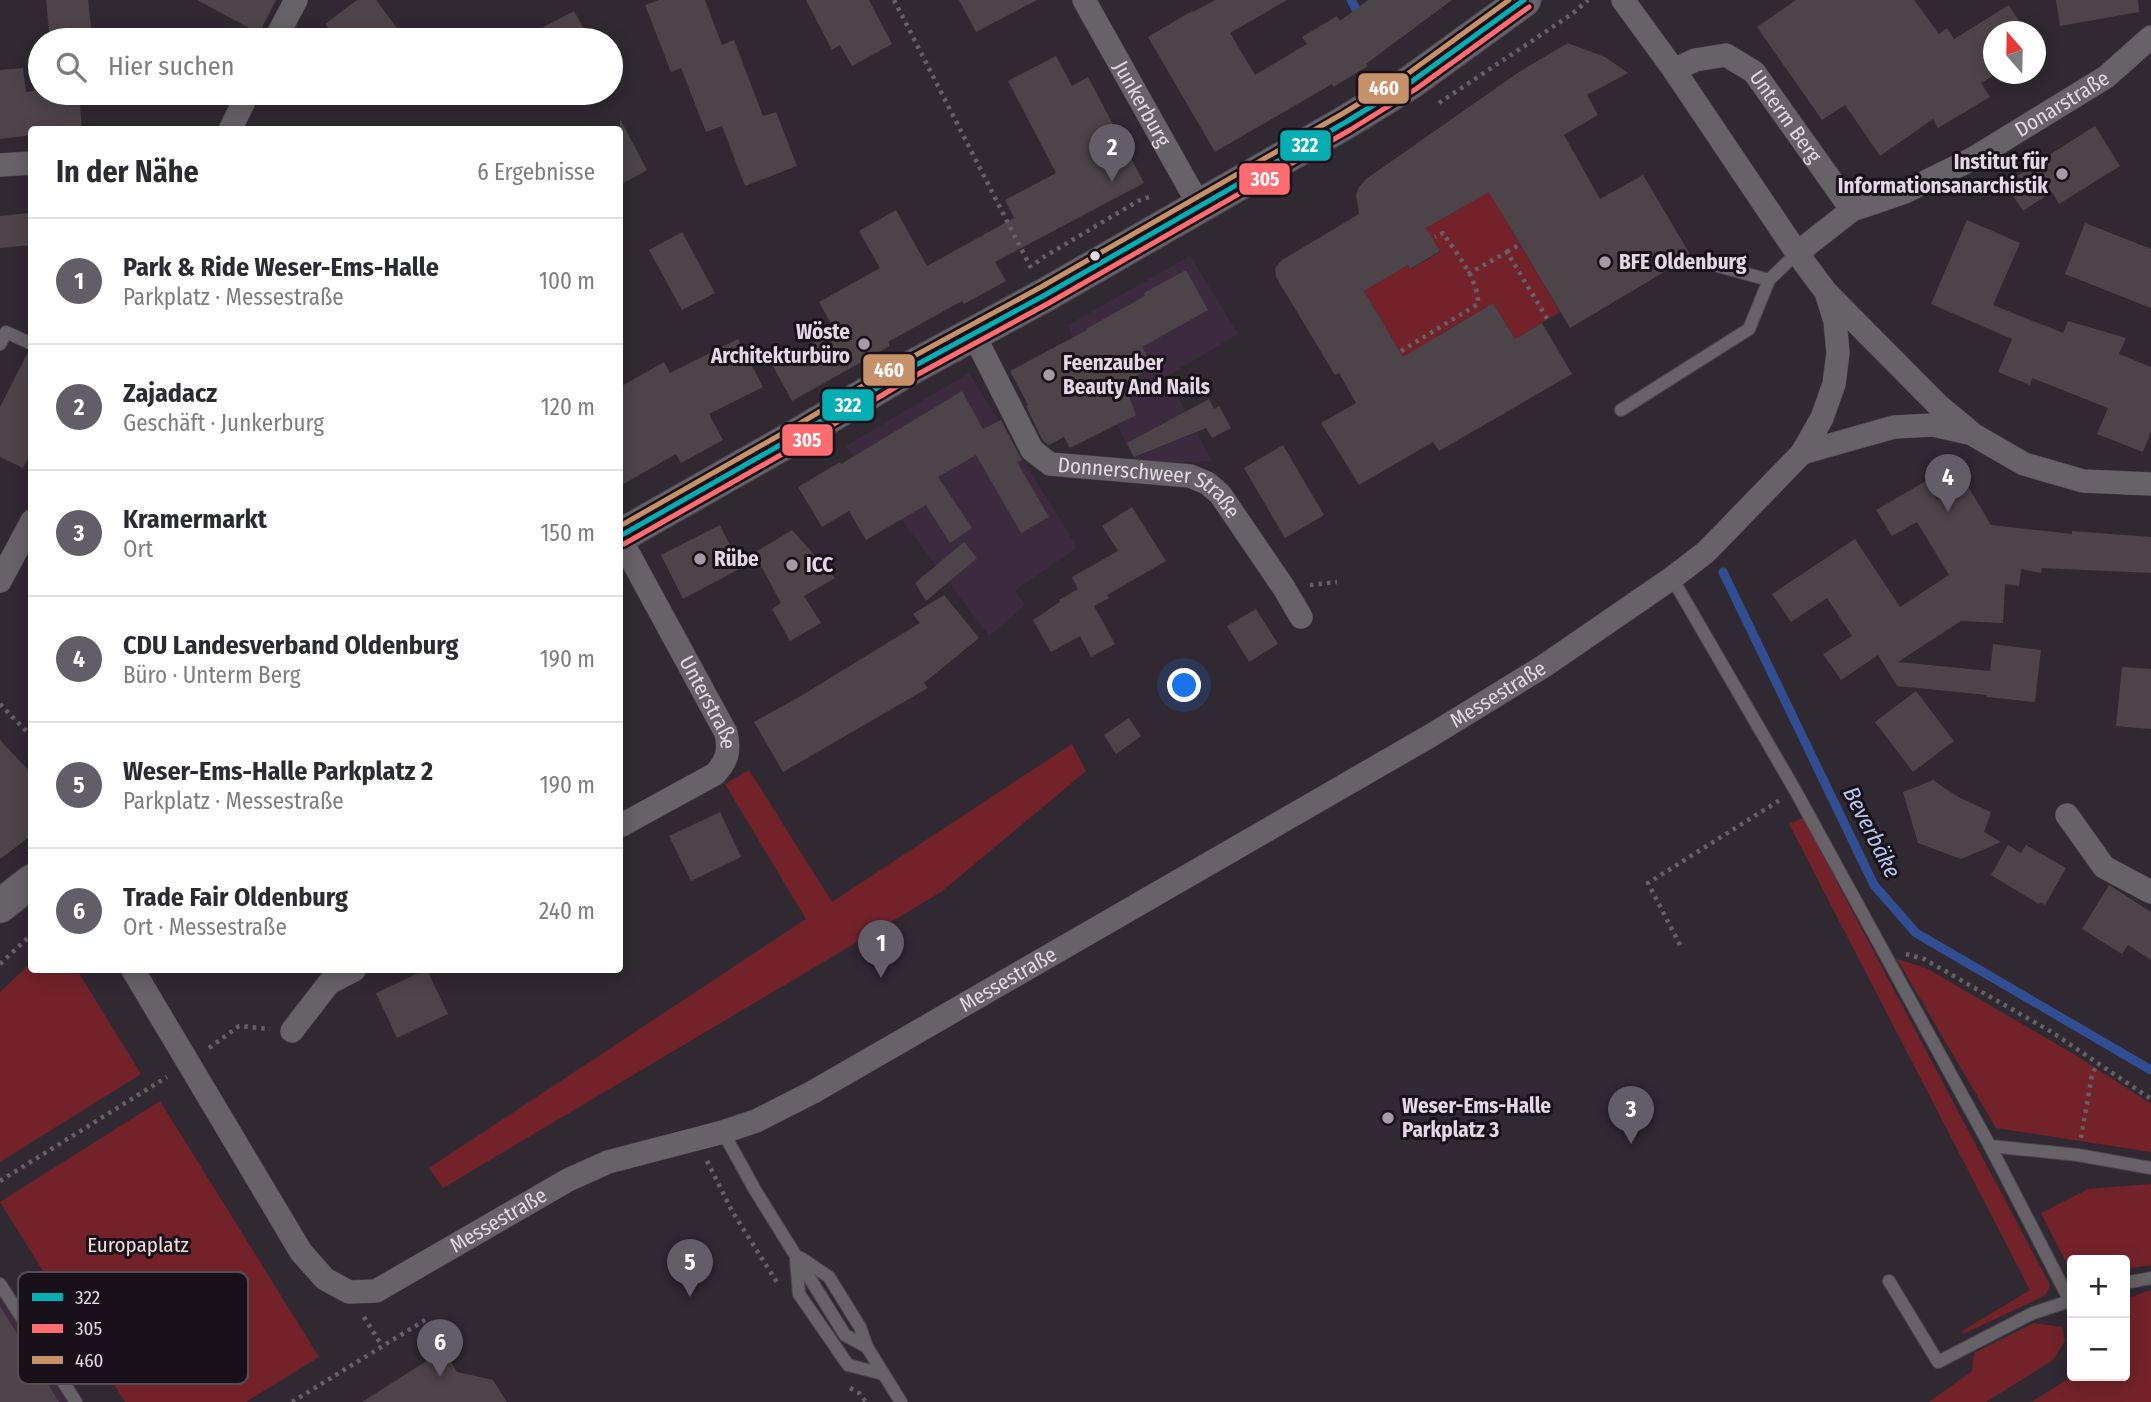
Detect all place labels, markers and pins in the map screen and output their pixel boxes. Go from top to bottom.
pin: 2 [1089,124,1135,182]
place label: Institut für Informationsanarchistik [1838,149,2048,199]
marker: Institut für Informationsanarchistik [2054,166,2070,182]
unlabelled marker [1088,249,1102,263]
place label: BFE Oldenburg [1619,249,1747,275]
marker: BFE Oldenburg [1597,254,1613,270]
place label: Wöste Architekturbüro [710,319,850,369]
marker: Wöste Architekturbüro [856,336,872,352]
place label: Feenzauber Beauty And Nails [1063,350,1210,400]
marker: Feenzauber Beauty And Nails [1041,367,1057,383]
pin: 4 [1925,454,1971,512]
place label: Rübe [714,546,759,572]
marker: Rübe [692,551,708,567]
place label: ICC [806,552,833,578]
marker: ICC [784,557,800,573]
pin: 1 [858,920,904,978]
pin: 3 [1608,1086,1654,1144]
place label: Weser-Ems-Halle Parkplatz 3 [1402,1093,1551,1143]
marker: Weser-Ems-Halle Parkplatz 3 [1380,1110,1396,1126]
pin: 5 [667,1239,713,1297]
pin: 6 [417,1319,463,1377]

